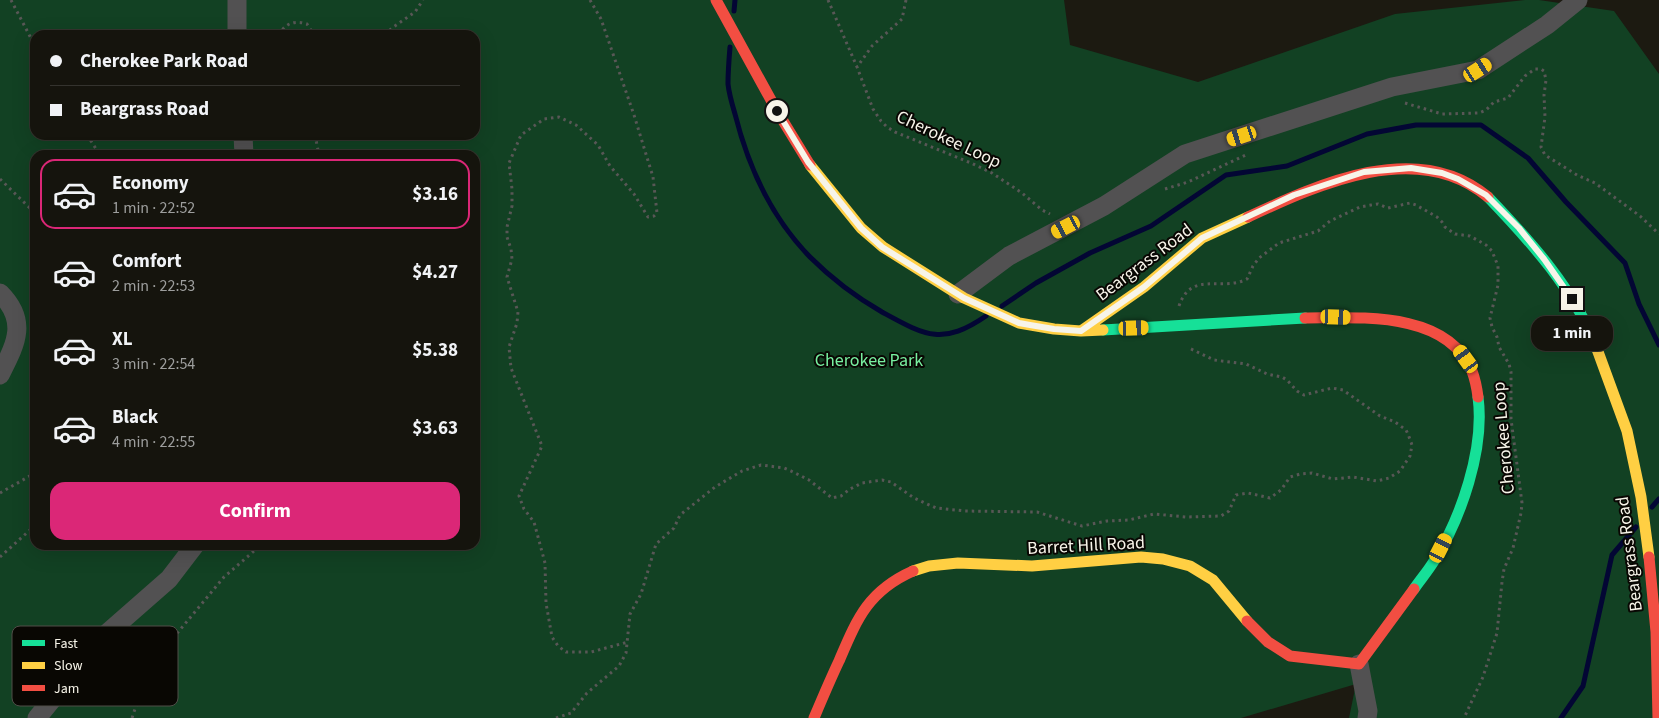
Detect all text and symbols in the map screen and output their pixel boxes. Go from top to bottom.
text: Cherokee Park Road [80,48,248,75]
car [1461,56,1494,84]
text: Beargrass Road [80,96,209,123]
route start [766,100,788,122]
street label: Cherokee Loop [892,104,1005,175]
car [1225,124,1258,148]
text: Economy [112,170,189,197]
icon: car [52,172,97,217]
text: $3.16 [412,181,458,208]
text: 1 min · 22:52 [112,197,195,219]
car [1049,214,1082,240]
street label: Beargrass Road [1091,218,1198,307]
text: Comfort [112,248,182,275]
icon: car [52,250,97,295]
text: $4.27 [412,259,458,286]
text: 2 min · 22:53 [112,275,195,297]
route end [1561,288,1583,310]
car [1320,309,1351,325]
callout: 1 min [1531,316,1613,352]
car [1118,320,1149,336]
text: 1 min [1553,322,1591,344]
text: XL [112,326,133,353]
icon: car [52,328,97,373]
text: $5.38 [412,337,458,364]
car [1451,342,1480,376]
park label: Cherokee Park [815,348,923,373]
text: 3 min · 22:54 [112,353,195,375]
street label: Cherokee Loop [1486,381,1521,495]
text: Black [112,404,158,431]
icon: car [52,406,97,451]
text: $3.63 [412,415,458,442]
text: 4 min · 22:55 [112,431,195,453]
button: Confirm [50,482,460,540]
street label: Beargrass Road [1610,495,1649,613]
street label: Barret Hill Road [1026,530,1146,561]
car [1427,531,1454,565]
legend [12,626,178,706]
text: Fast [54,634,78,654]
text: Slow [54,656,83,676]
text: Jam [54,679,79,699]

